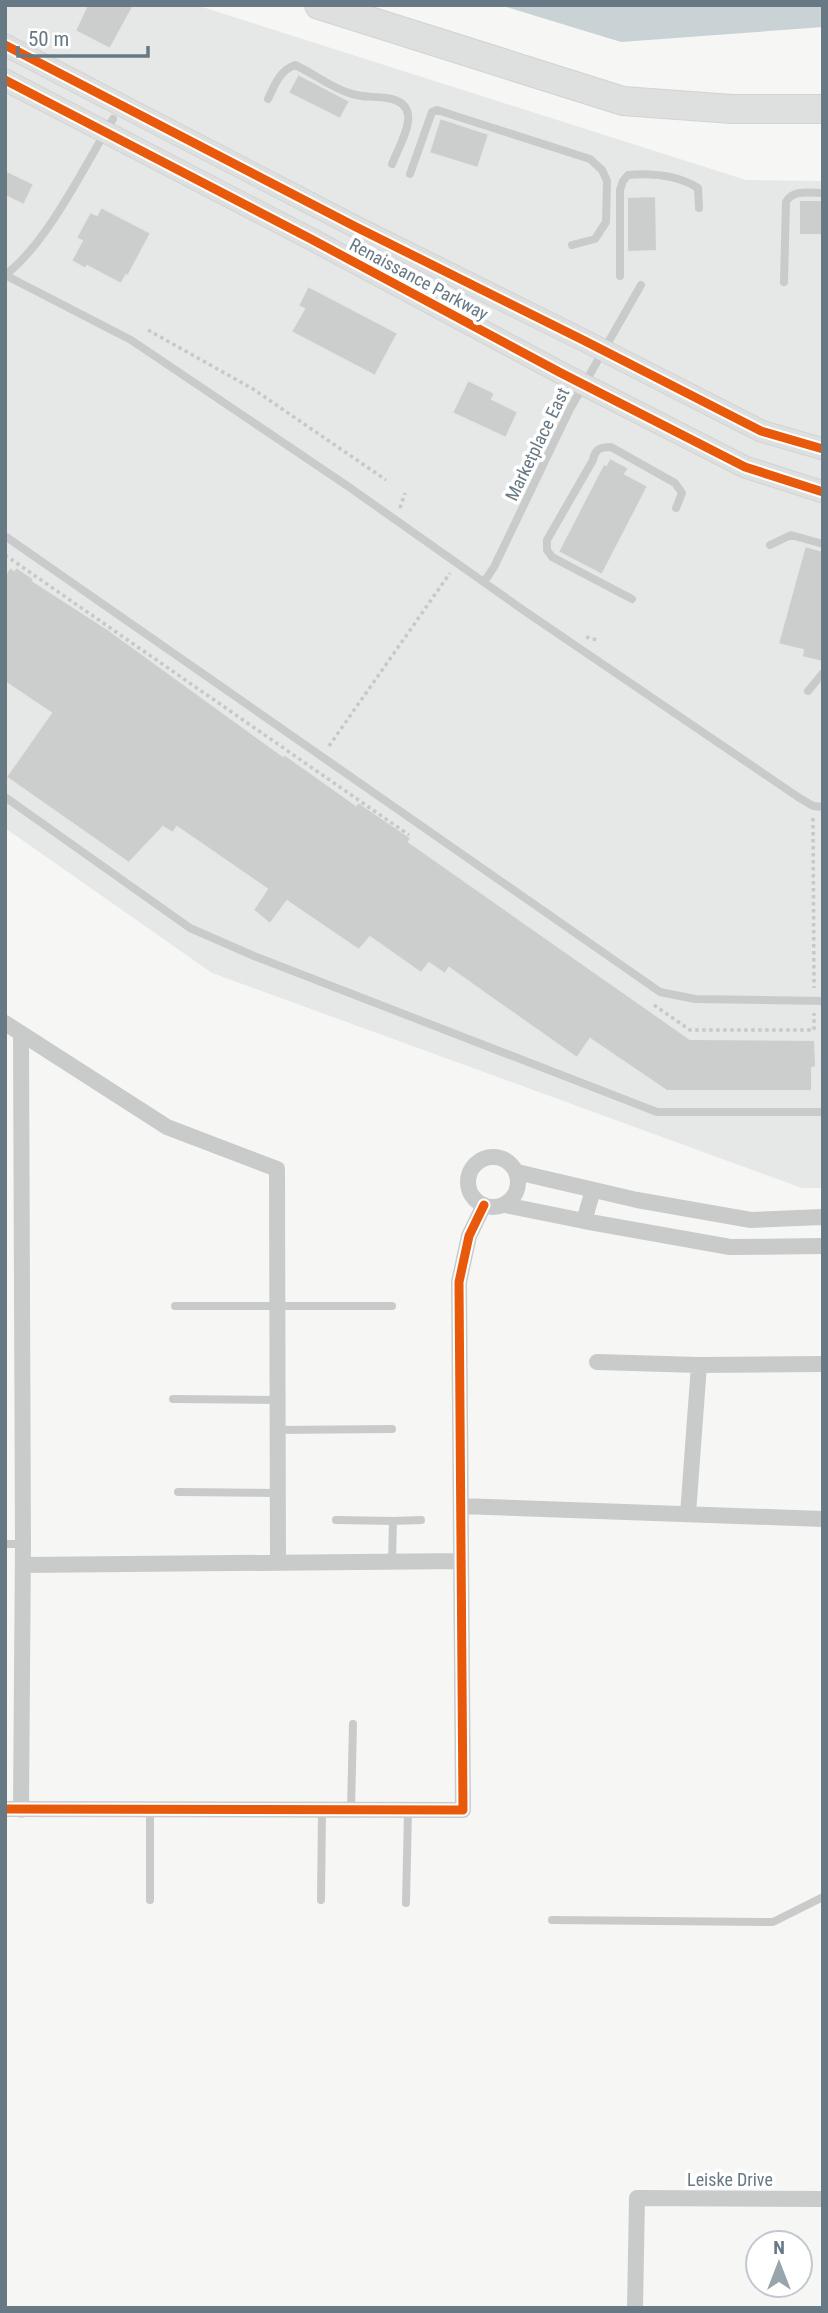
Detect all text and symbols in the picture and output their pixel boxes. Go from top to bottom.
scale bar [18,14,147,58]
text: 50 m [28,27,69,51]
street label: Renaissance Parkway [346,234,492,325]
street label: Marketplace East [501,384,573,504]
street label: Leiske Drive [687,2169,773,2190]
north arrow [744,2229,814,2299]
text: N [773,2236,785,2259]

